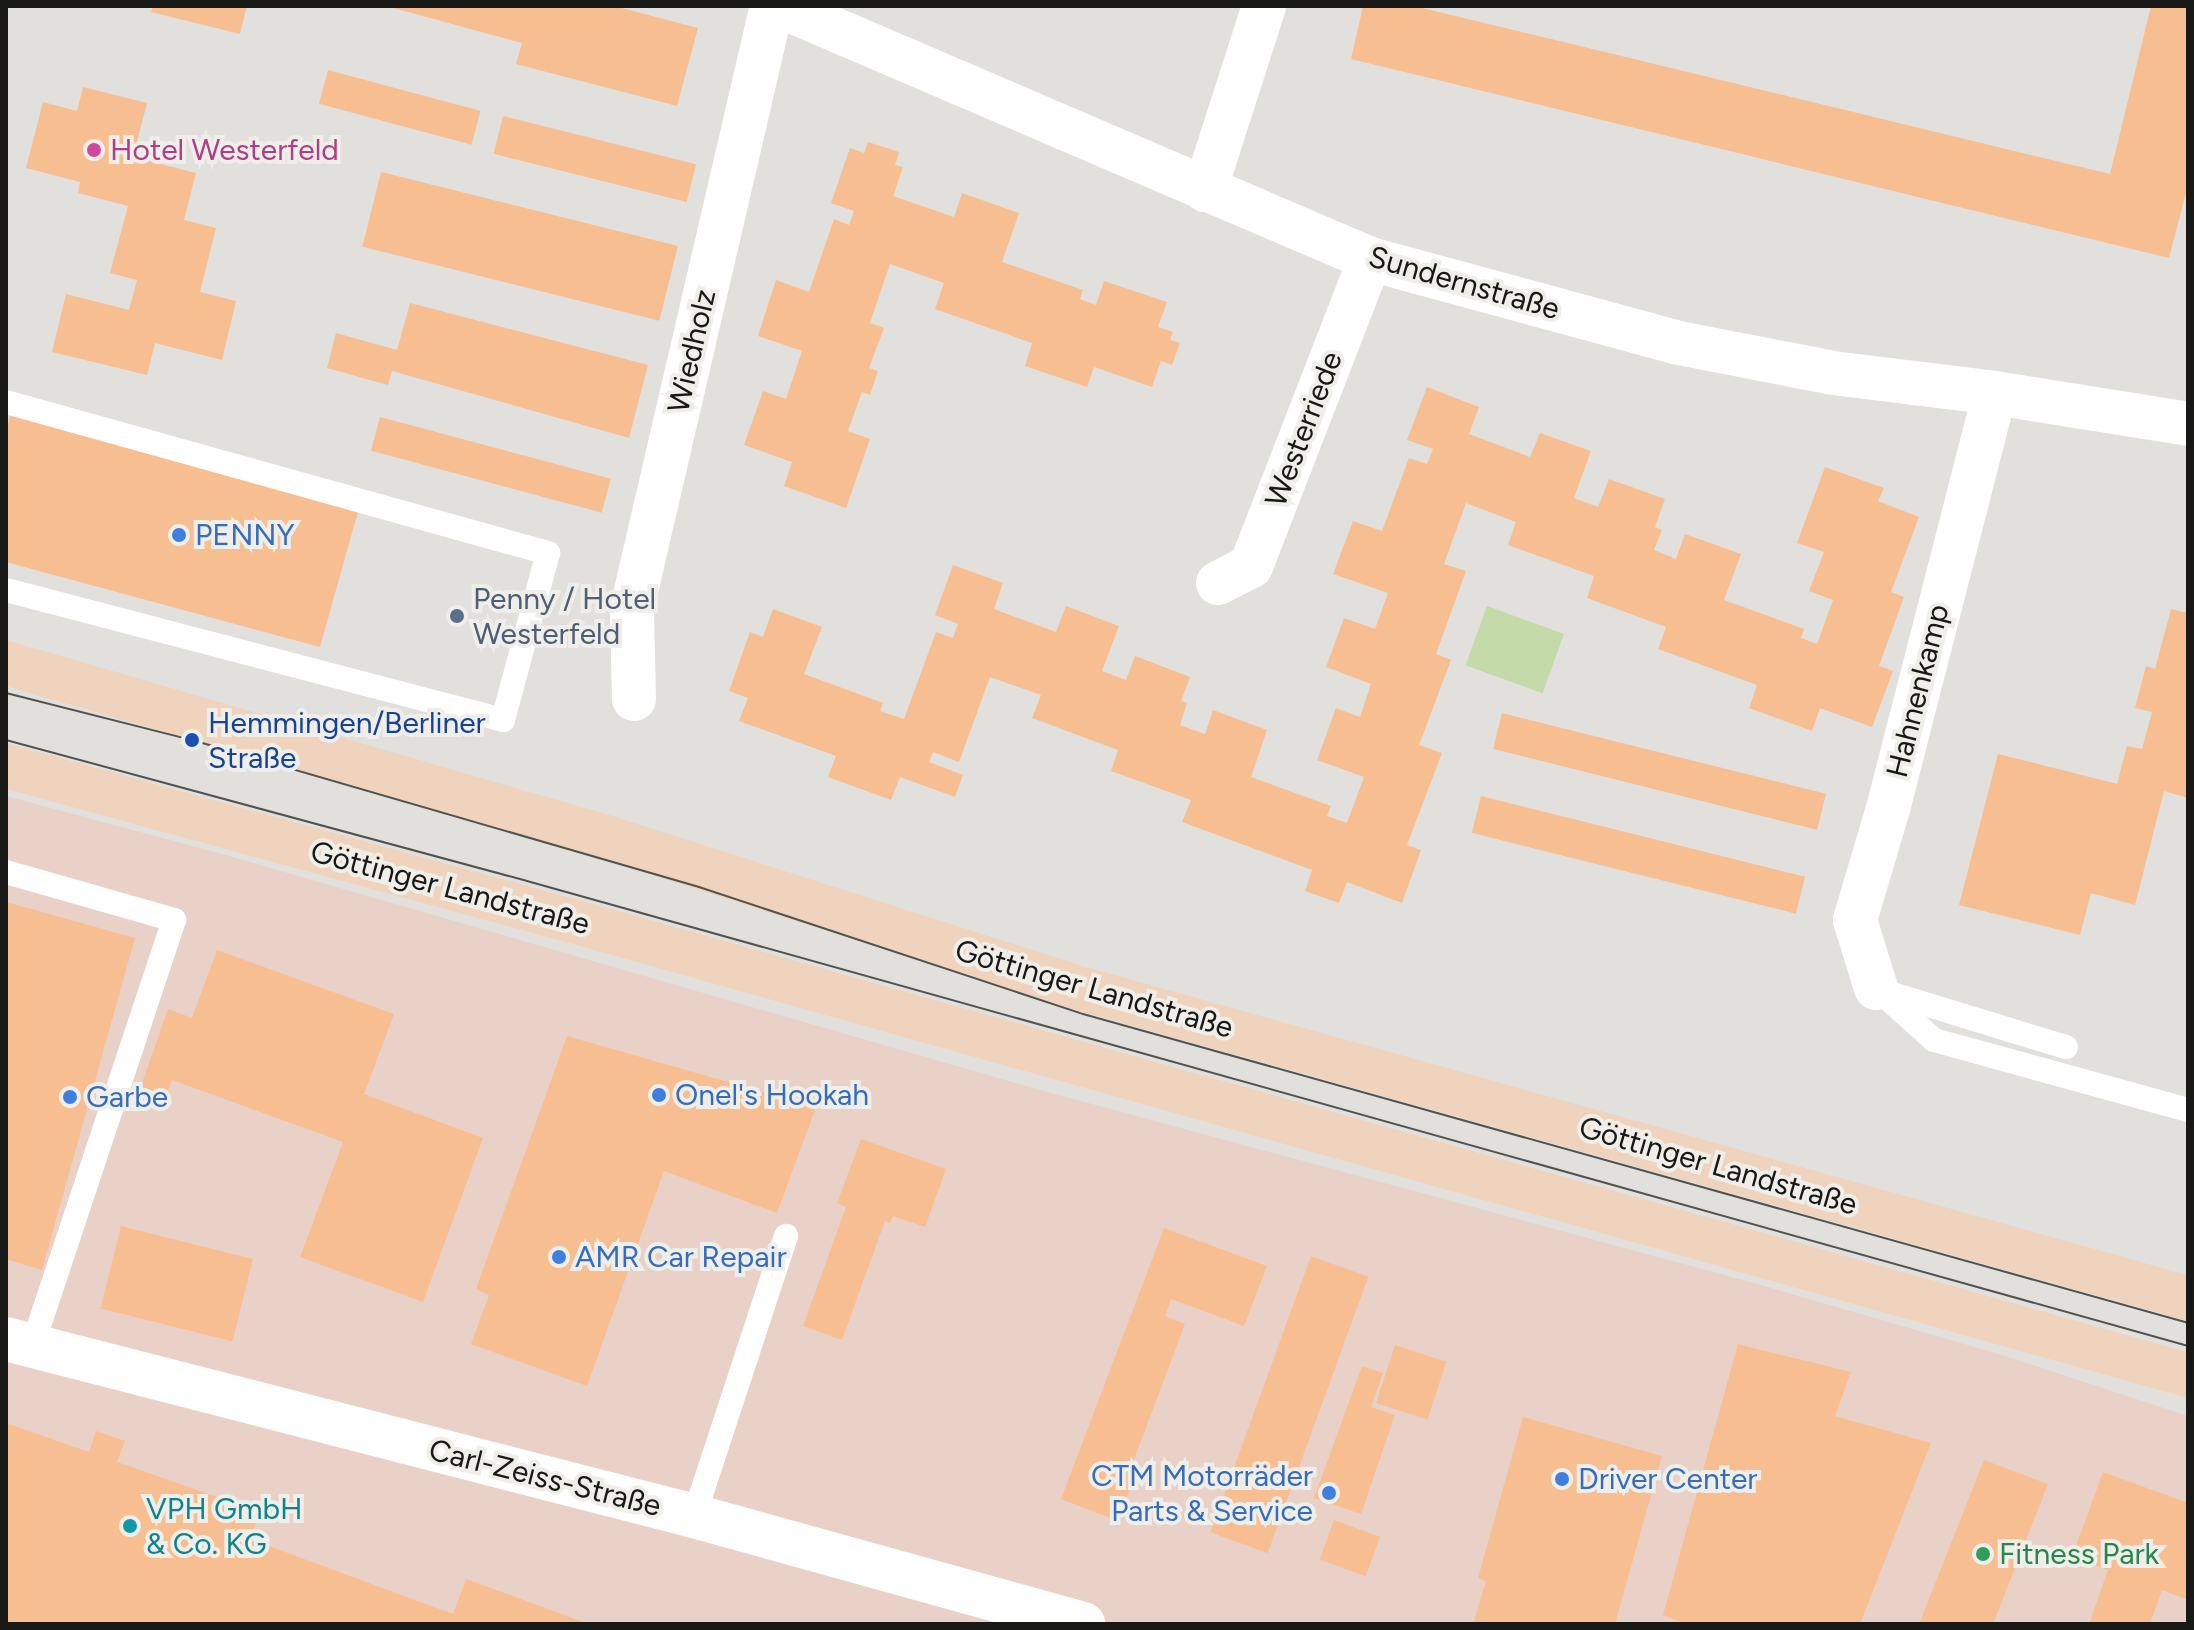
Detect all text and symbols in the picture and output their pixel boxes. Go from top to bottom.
place label: Hotel Westerfeld [110,132,339,168]
marker: Hotel Westerfeld [85,141,103,159]
street label: Sundernstraße [1364,239,1564,327]
street label: Wiedholz [660,286,724,416]
street label: Westerriede [1258,346,1350,512]
place label: PENNY [195,517,295,553]
marker: PENNY [170,526,188,544]
place label: Penny / Hotel Westerfeld [473,581,656,652]
street label: Hahnenkamp [1879,601,1957,781]
marker: Penny / Hotel Westerfeld [448,607,466,625]
place label: Hemmingen/Berliner Straße [208,705,486,776]
marker: Hemmingen/Berliner Straße [183,731,201,749]
street label: Göttinger Landstraße [307,833,593,943]
street label: Göttinger Landstraße [951,932,1237,1046]
place label: Onel's Hookah [675,1077,869,1113]
place label: Garbe [86,1079,168,1115]
marker: Onel's Hookah [650,1086,668,1104]
marker: Garbe [61,1088,79,1106]
street label: Göttinger Landstraße [1575,1109,1861,1223]
place label: AMR Car Repair [575,1239,787,1275]
marker: AMR Car Repair [550,1248,568,1266]
street label: Carl-Zeiss-Straße [425,1432,665,1524]
place label: CTM Motorräder Parts & Service [1091,1458,1313,1528]
place label: Driver Center [1578,1461,1757,1497]
marker: Driver Center [1553,1470,1571,1488]
marker: CTM Motorräder Parts & Service [1320,1484,1338,1502]
place label: VPH GmbH & Co. KG [146,1491,303,1562]
marker: VPH GmbH & Co. KG [121,1517,139,1535]
place label: Fitness Park [1999,1536,2159,1572]
marker: Fitness Park [1974,1545,1992,1563]

